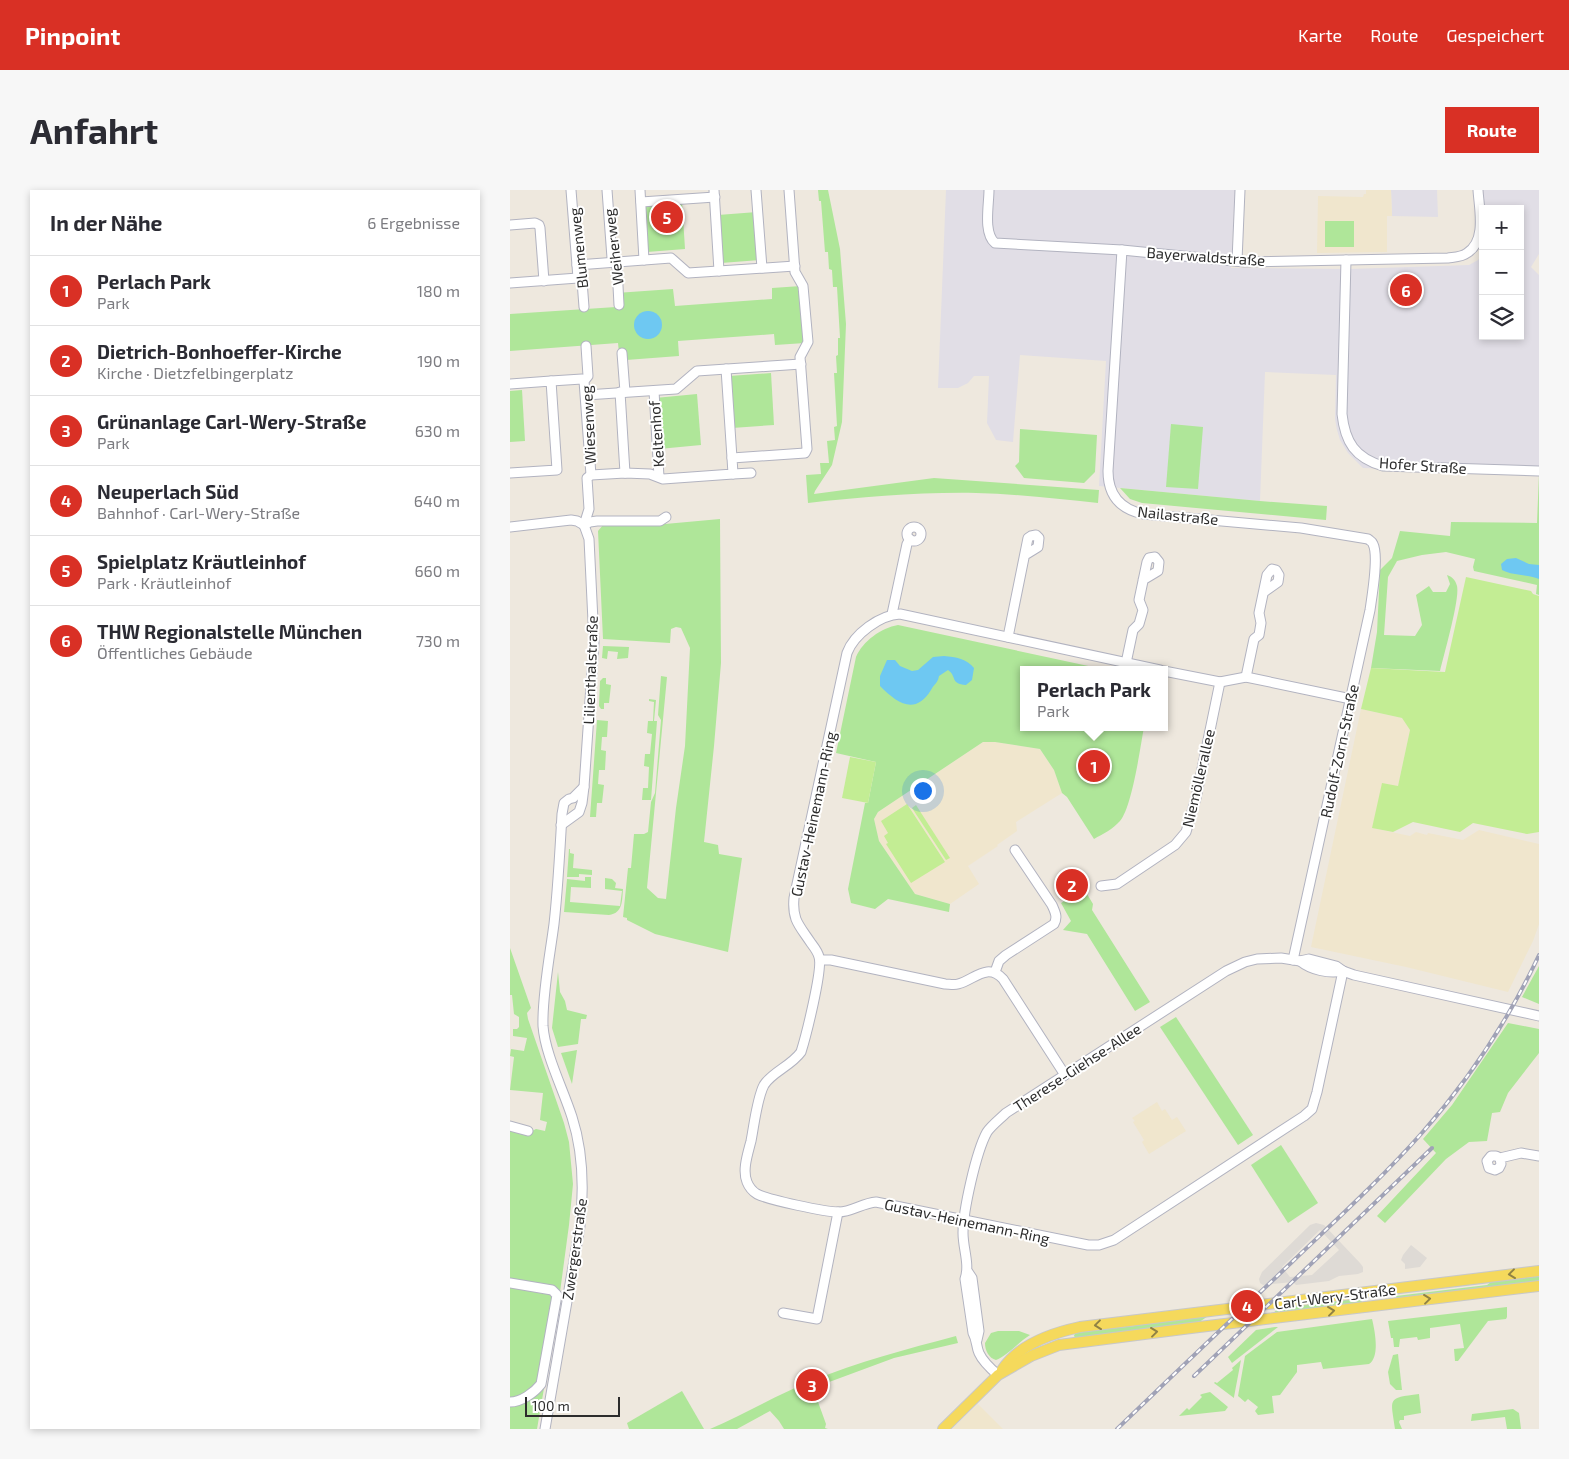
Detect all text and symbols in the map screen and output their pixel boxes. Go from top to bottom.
text: Pinpoint [25,21,120,50]
text: Karte [1298,24,1342,46]
text: Route [1370,24,1418,46]
text: Gespeichert [1446,24,1544,46]
button: Route [1445,107,1539,153]
text: Anfahrt [30,109,158,151]
pin: 5 [651,198,683,236]
map controls [1479,205,1524,340]
button: + [1479,205,1524,250]
street label: Blumenweg [565,206,591,289]
street label: Weiherweg [599,207,627,286]
text: In der Nähe [50,210,162,235]
text: 6 Ergebnisse [367,213,460,232]
street label: Bayerwaldstraße [1146,243,1266,269]
button: − [1479,250,1524,295]
text: Perlach Park [97,270,211,293]
pin: 6 [1390,271,1422,309]
text: 1 [63,281,69,300]
text: 180 m [417,281,460,300]
text: Park [97,293,130,312]
button: layers [1479,295,1524,340]
text: Dietrich-Bonhoeffer-Kirche [97,340,342,363]
text: 2 [61,351,71,370]
text: 190 m [417,351,460,370]
text: Kirche · Dietzfelbingerplatz [97,363,293,382]
street label: Wiesenweg [577,384,599,465]
street label: Keltenhof [645,400,667,468]
text: Grünanlage Carl-Wery-Straße [97,410,366,433]
text: 3 [61,421,71,440]
text: 630 m [415,421,460,440]
text: Park [97,433,130,452]
street label: Hofer Straße [1379,453,1467,477]
text: Neuperlach Süd [97,480,239,503]
text: 4 [61,491,71,510]
text: 640 m [414,491,460,510]
street label: Nailastraße [1137,502,1219,528]
text: Bahnhof · Carl-Wery-Straße [97,503,300,522]
text: Spielplatz Kräutleinhof [97,550,306,573]
text: 5 [62,561,70,580]
text: 660 m [414,561,460,580]
text: Park · Kräutleinhof [97,573,231,592]
street label: Lilienthalstraße [579,615,601,725]
text: THW Regionalstelle München [97,620,362,643]
text: 6 [61,631,71,650]
text: 730 m [416,631,460,650]
text: Öffentliches Gebäude [97,643,252,662]
popup [1020,666,1168,731]
text: Perlach Park [1037,678,1151,701]
street label: Rudolf-Zorn-Straße [1316,683,1362,819]
text: Park [1037,701,1070,720]
street label: Niemöllerallee [1178,727,1218,829]
street label: Gustav-Heinemann-Ring [787,729,839,898]
pin: 1 [1078,747,1110,785]
your location [910,778,936,804]
pin: 2 [1056,866,1088,904]
street label: Therese-Giehse-Allee [1010,1019,1144,1115]
street label: Gustav-Heinemann-Ring [883,1195,1052,1247]
street label: Zwergerstraße [558,1197,590,1301]
one-way arrow [1508,1268,1516,1279]
street label: Carl-Wery-Straße [1273,1280,1397,1312]
pin: 4 [1231,1287,1263,1325]
one-way arrow [1424,1294,1432,1305]
one-way arrow [1328,1306,1336,1317]
one-way arrow [1094,1319,1102,1330]
one-way arrow [1150,1328,1159,1338]
pin: 3 [796,1366,828,1404]
scale bar [525,1394,620,1417]
text: 100 m [532,1397,570,1414]

